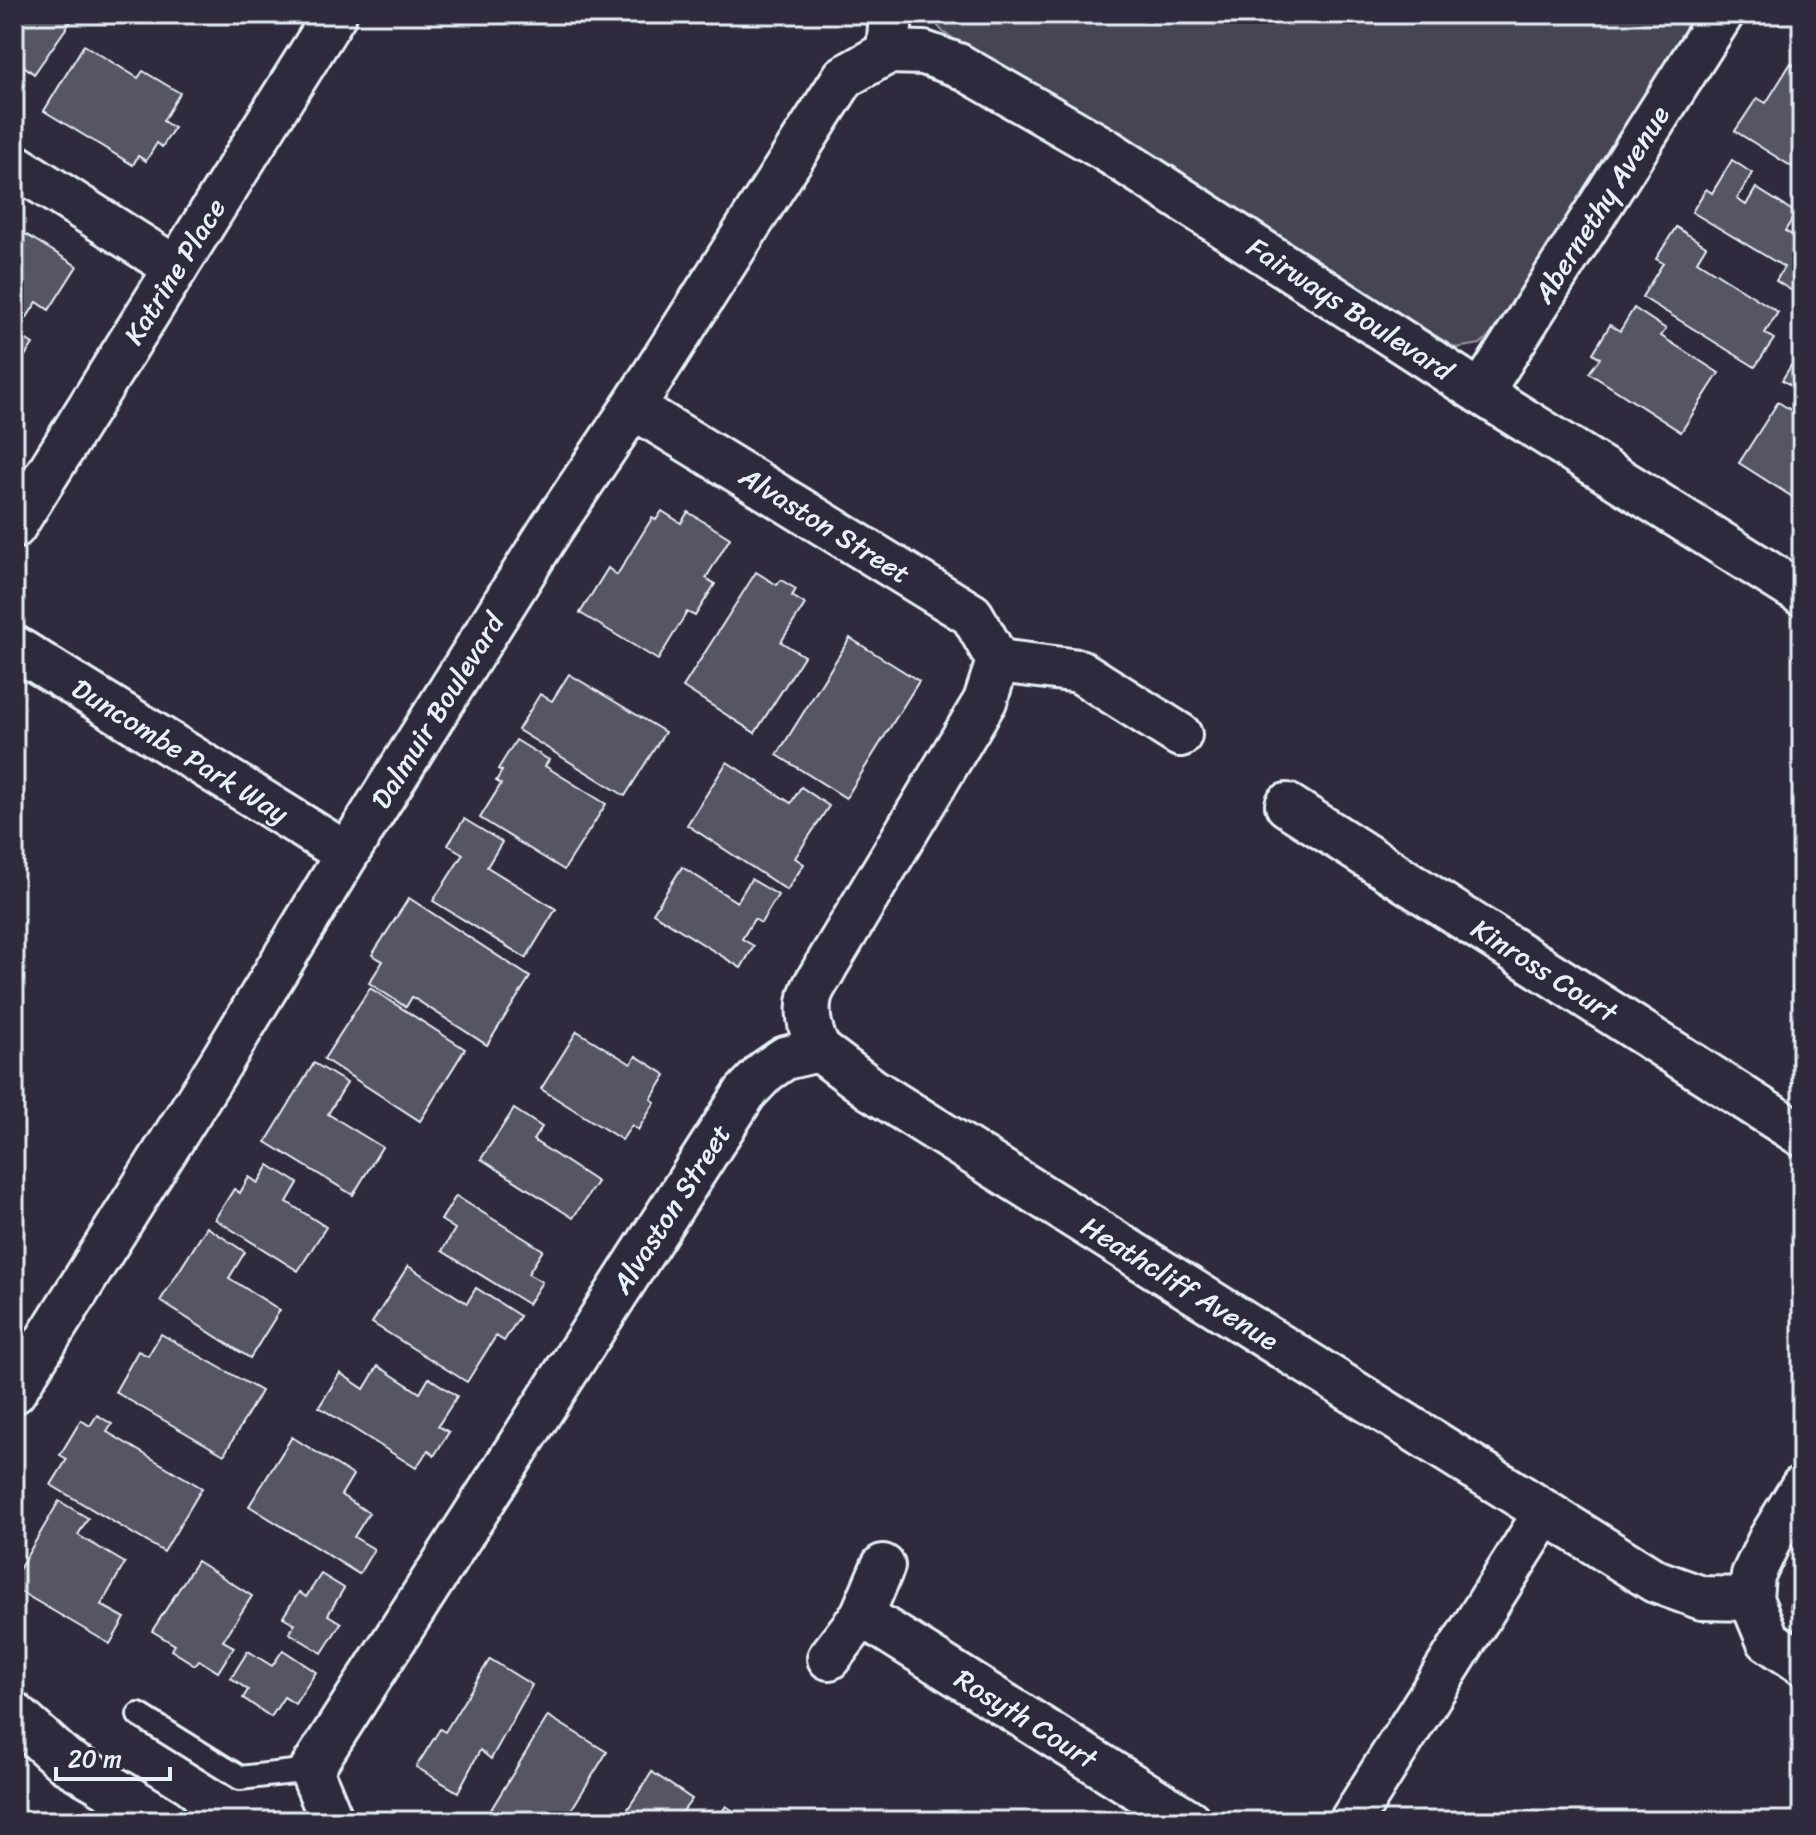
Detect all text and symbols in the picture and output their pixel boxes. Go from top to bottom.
street label: Abernethy Avenue [1519,95,1683,314]
street label: Katrine Place [109,188,239,354]
street label: Fairways Boulevard [1237,223,1466,395]
street label: Alvaston Street [729,452,920,597]
street label: Dalmuir Boulevard [357,601,518,818]
street label: Duncombe Park Way [62,664,299,837]
street label: Kinross Court [1461,905,1629,1037]
street label: Alvaston Street [597,1114,744,1304]
street label: Heathcliff Avenue [1071,1202,1289,1364]
street label: Rosyth Court [945,1655,1109,1783]
scale bar [56,1731,170,1781]
text: 20 m [68,1738,122,1780]

